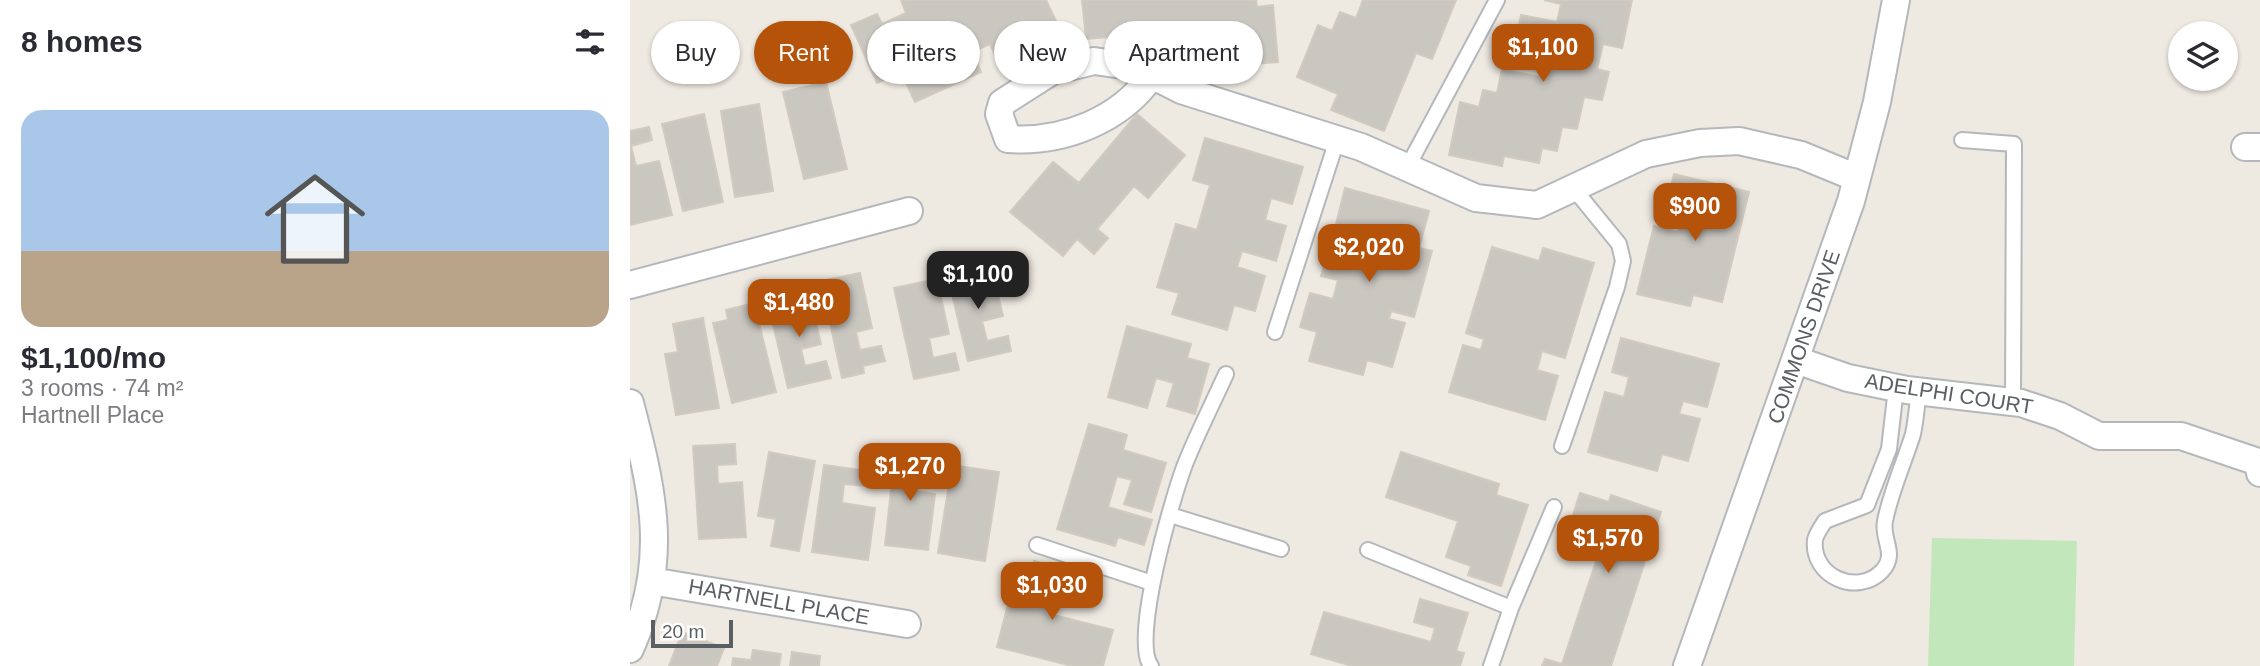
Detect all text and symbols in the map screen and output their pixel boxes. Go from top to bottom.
chip: Buy [651,21,740,84]
chip: Rent [754,21,853,84]
chip: Filters [867,21,980,84]
chip: New [994,21,1090,84]
chip: Apartment [1104,21,1263,84]
map controls [2168,21,2238,91]
button: layers [2168,21,2238,91]
icon: filters [571,23,609,61]
pin: $1,100 [1486,24,1600,84]
text: 8 homes [21,25,143,58]
text: $1,100 [1508,34,1578,60]
icon: home [252,156,378,282]
pin: $900 [1654,184,1736,243]
text: $900 [1669,193,1721,219]
pin: $2,020 [1312,224,1426,284]
text: $2,020 [1334,234,1404,260]
street label: COMMONS DRIVE [1763,247,1844,427]
pin: $1,100 [921,252,1035,311]
text: $1,100 [943,261,1013,287]
pin: $1,480 [742,280,856,339]
text: $1,480 [764,289,834,315]
text: $1,100/mo [21,341,166,374]
street label: ADELPHI COURT [1863,369,2035,418]
text: 3 rooms · 74 m² [21,375,183,401]
text: Hartnell Place [21,402,164,428]
pin: $1,270 [853,444,967,503]
text: $1,270 [875,453,945,479]
pin: $1,570 [1551,516,1665,575]
text: $1,570 [1573,525,1643,551]
pin: $1,030 [995,562,1109,622]
text: $1,030 [1017,572,1087,598]
street label: HARTNELL PLACE [687,574,871,629]
scale bar [651,617,733,649]
text: 20 m [662,621,704,642]

